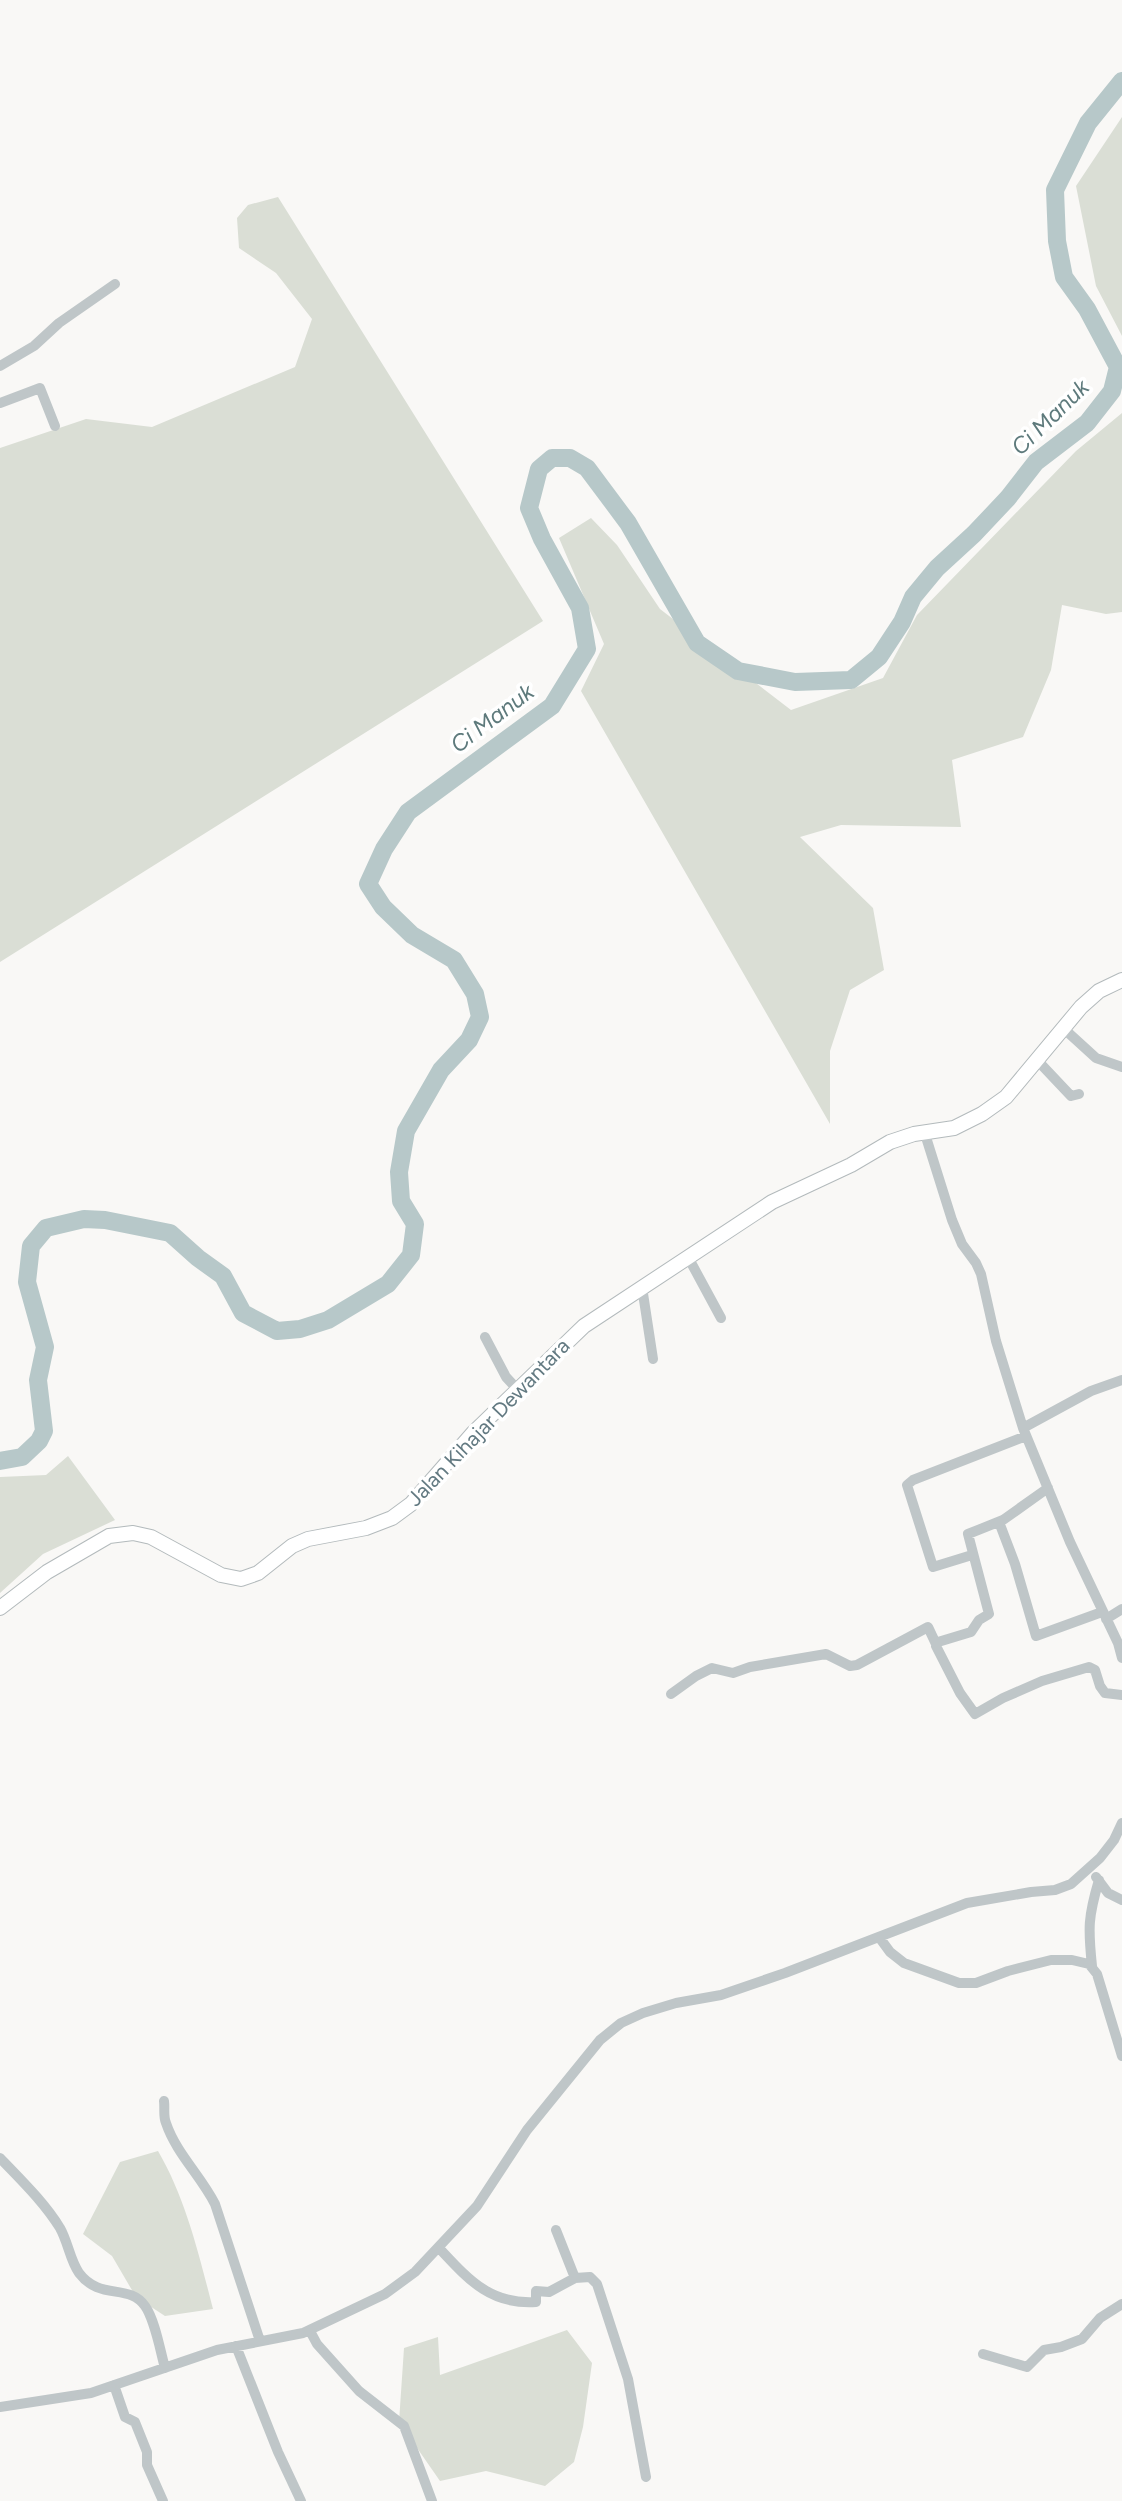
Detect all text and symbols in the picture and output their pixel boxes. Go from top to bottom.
water label: Ci Manuk [1005,373,1095,461]
water label: Ci Manuk [445,677,540,759]
street label: Jalan Kihajar Dewantara [401,1333,575,1511]

